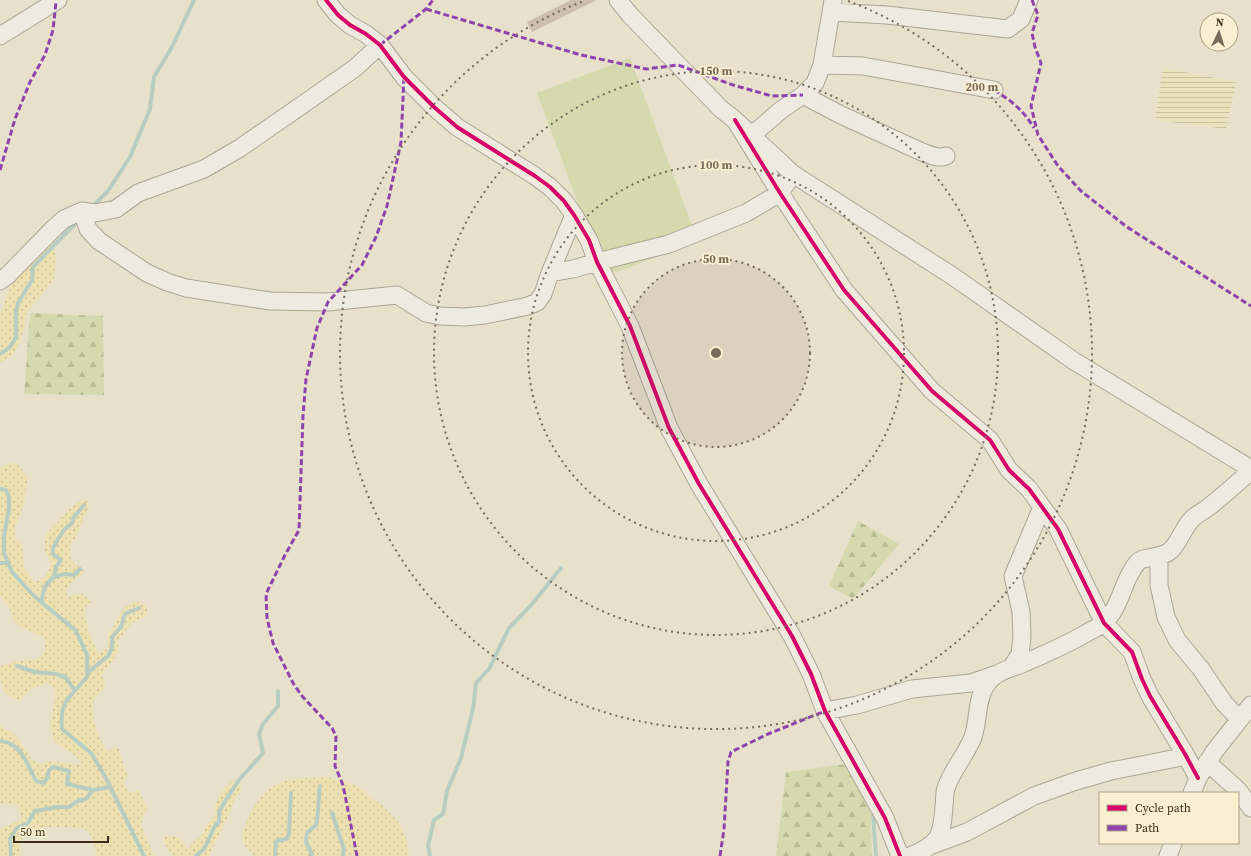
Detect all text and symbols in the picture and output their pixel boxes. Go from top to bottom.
north arrow [1199,12,1239,52]
text: N [1215,15,1224,30]
text: 150 m [700,63,733,79]
text: 200 m [966,79,999,95]
text: 100 m [700,157,733,173]
text: 50 m [703,251,729,267]
centre of rings [709,346,723,360]
legend [1099,792,1239,844]
text: Cycle path [1135,800,1191,816]
scale bar [14,818,108,844]
text: Path [1135,820,1159,836]
text: 50 m [20,824,46,840]

